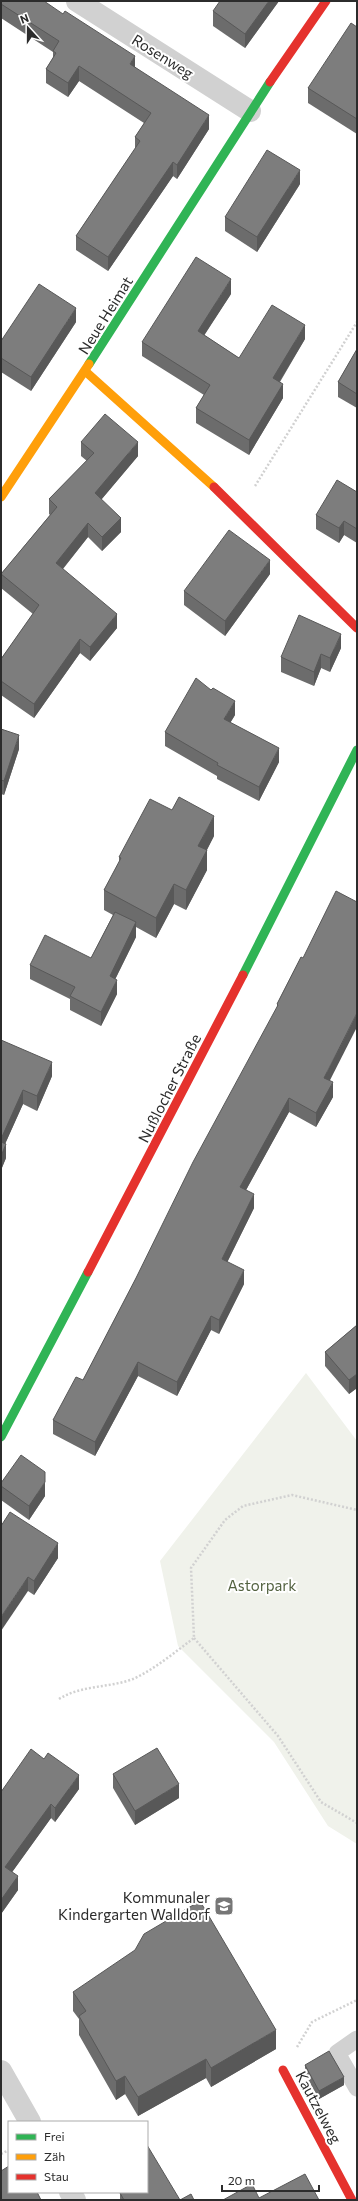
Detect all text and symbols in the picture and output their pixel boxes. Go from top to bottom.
north arrow [8,8,48,48]
text: N [18,11,30,26]
street label: Rosenweg [129,30,197,82]
street label: Neue Heimat [74,273,136,357]
street label: Nußlocher Straße [134,1030,204,1145]
park label: Astorpark [228,1576,296,1594]
place label: Kommunaler Kindergarten Walldorf [58,1888,210,1923]
school or university icon: Kommunaler Kindergarten Walldorf [213,1895,235,1917]
street label: Kautzelweg [292,2068,346,2146]
legend [8,2121,148,2193]
text: Frei [44,2129,65,2143]
text: Zäh [44,2149,65,2163]
scale bar [222,2167,319,2193]
text: Stau [44,2169,69,2183]
text: 20 m [228,2173,255,2187]

